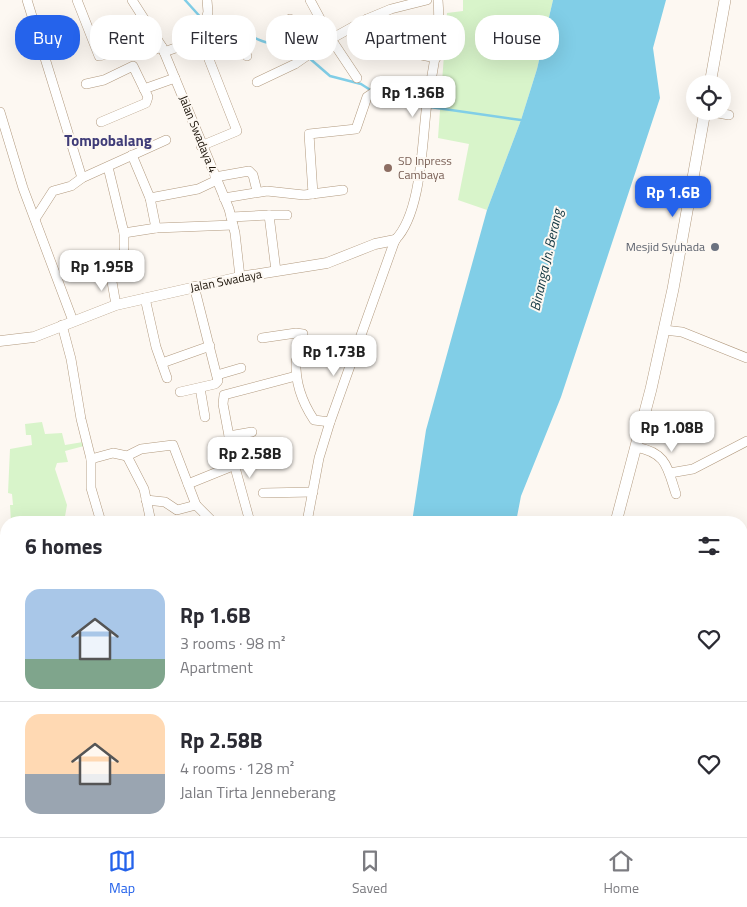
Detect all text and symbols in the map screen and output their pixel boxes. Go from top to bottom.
chip: Buy [15,15,80,60]
chip: Rent [90,15,162,60]
chip: Filters [172,15,256,60]
chip: New [266,15,337,60]
chip: Apartment [347,15,465,60]
chip: House [475,15,559,60]
map controls [686,75,731,120]
button: locate [686,75,731,120]
pin: Rp 1.36B [361,76,465,118]
text: Rp 1.36B [382,80,444,104]
street label: Jalan Swadaya 4 [174,92,223,176]
district label: Tompobalang [64,129,152,152]
place label: SD Inpress Cambaya [398,151,452,184]
marker: SD Inpress Cambaya [382,162,394,174]
pin: Rp 1.6B [627,176,719,218]
text: Rp 1.6B [646,180,700,204]
water label: Binanga Jn. Berang [524,205,568,313]
place label: Mesjid Syuhada [626,237,705,256]
marker: Mesjid Syuhada [709,241,721,253]
pin: Rp 1.95B [50,250,154,292]
text: Rp 1.95B [71,254,133,278]
street label: Jalan Swadaya [188,264,263,297]
pin: Rp 1.73B [282,334,386,377]
text: Rp 1.73B [303,339,365,363]
pin: Rp 1.08B [620,410,724,453]
text: Rp 1.08B [641,415,703,439]
pin: Rp 2.58B [198,436,302,479]
text: Rp 2.58B [219,441,281,465]
text: 6 homes [25,530,102,562]
icon: filters [695,532,723,560]
text: Rp 1.6B [180,599,251,631]
icon: home [65,609,125,669]
icon: heart [695,625,723,653]
text: 3 rooms · 98 m² [180,631,285,655]
text: Apartment [180,655,253,679]
text: Rp 2.58B [180,724,263,756]
icon: home [65,734,125,794]
icon: heart [695,750,723,778]
text: 4 rooms · 128 m² [180,756,294,780]
text: Jalan Tirta Jenneberang [180,780,336,804]
tab: Map [108,847,136,898]
tab: Saved [352,847,388,898]
tab: Home [603,847,639,898]

